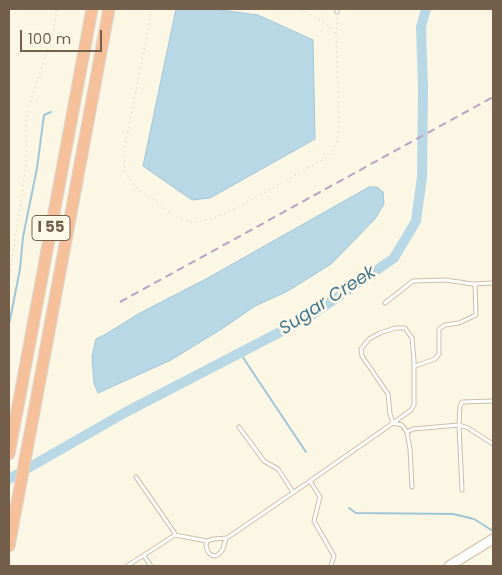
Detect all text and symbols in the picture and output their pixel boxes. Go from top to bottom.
scale bar [22,20,105,52]
text: 100 m [28,28,71,49]
road number: I 55 [32,216,70,240]
water label: Sugar Creek [276,262,380,340]

